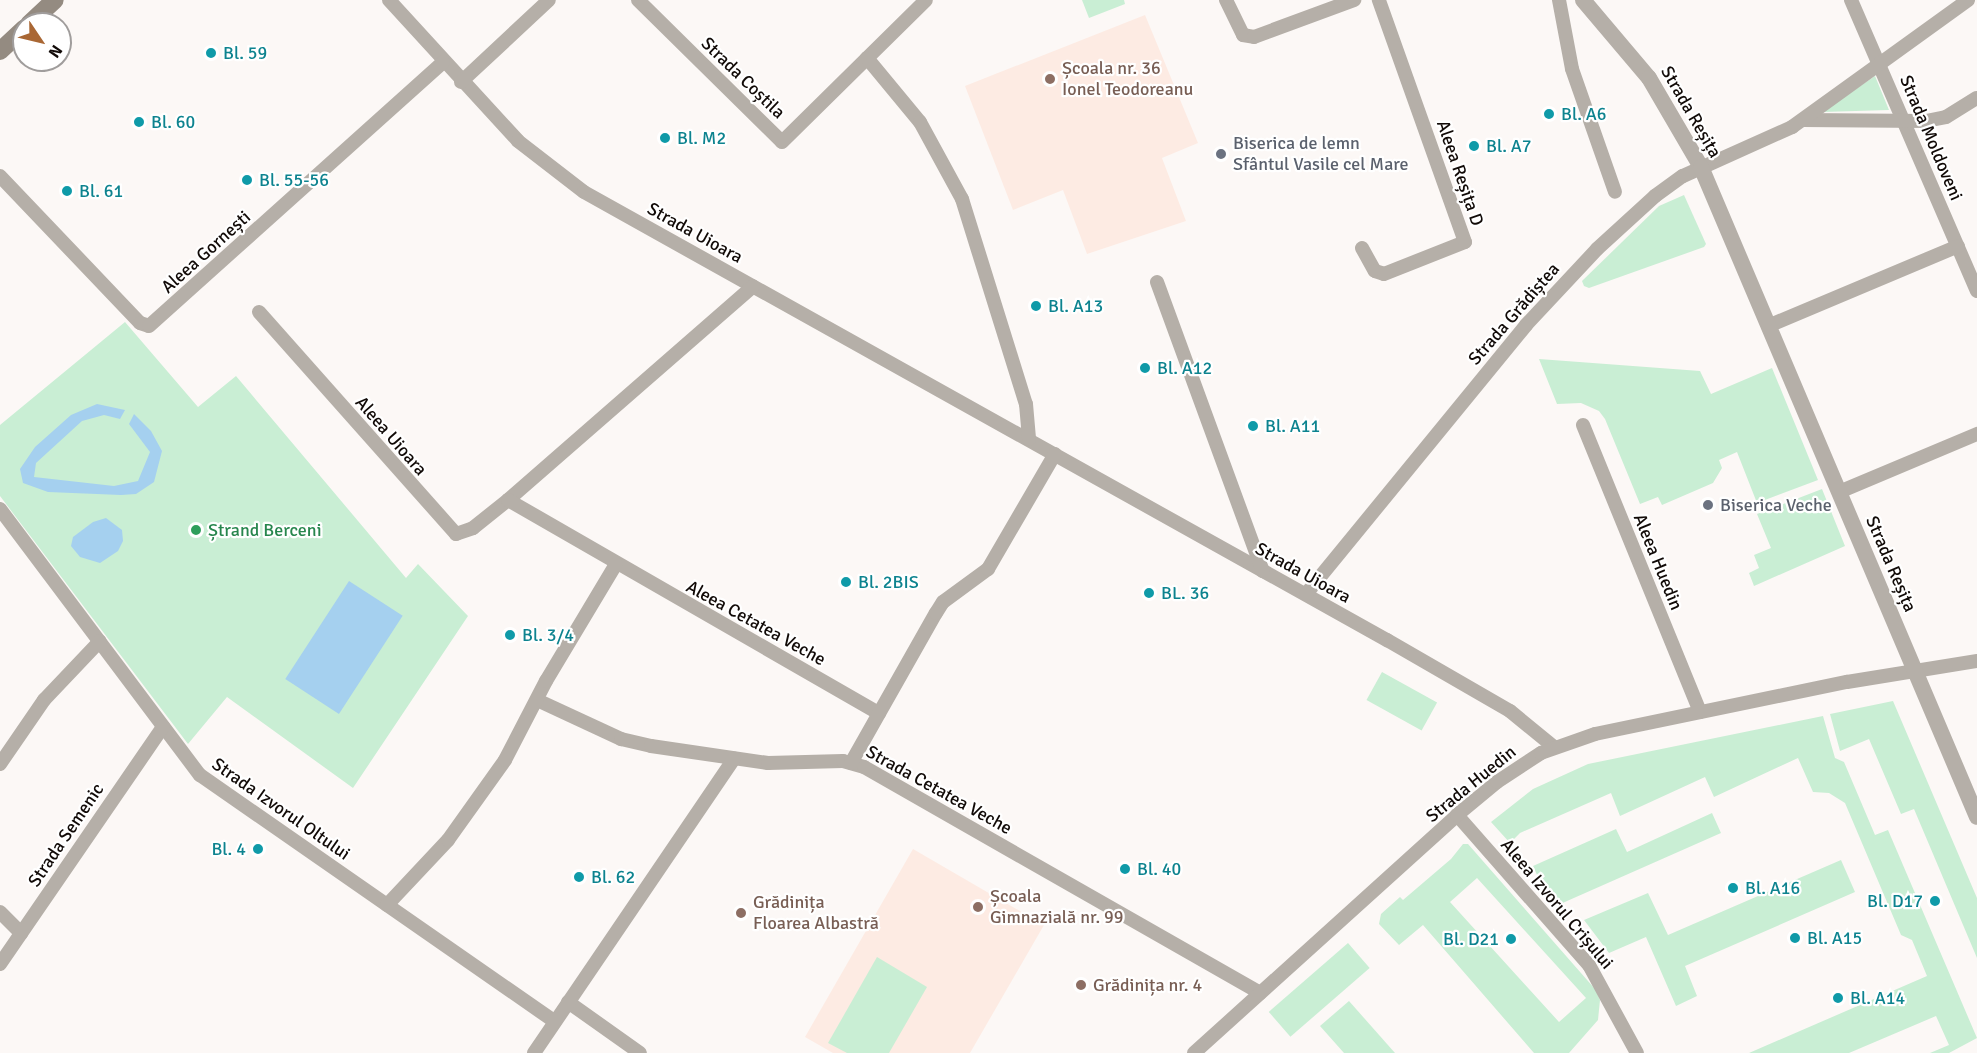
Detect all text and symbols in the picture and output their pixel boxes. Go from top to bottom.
north arrow [12,12,72,72]
street label: Strada Coștila [697,33,789,123]
text: N [44,41,66,61]
place label: Bl. 59 [223,42,267,64]
marker: Bl. 59 [204,46,218,60]
place label: Școala nr. 36 Ionel Teodoreanu [1062,58,1193,100]
street label: Strada Reșița [1656,62,1726,162]
marker: Școala nr. 36 Ionel Teodoreanu [1043,72,1057,86]
street label: Strada Moldoveni [1895,72,1967,204]
place label: Bl. A6 [1561,103,1607,125]
marker: Bl. A6 [1542,107,1556,121]
place label: Bl. 60 [151,111,195,133]
marker: Bl. 60 [132,115,146,129]
street label: Aleea Reșița D [1432,117,1488,229]
place label: Bl. M2 [677,127,726,149]
marker: Bl. M2 [658,131,672,145]
place label: Biserica de lemn Sfântul Vasile cel Mare [1233,133,1409,176]
place label: Bl. A7 [1486,135,1532,157]
marker: Bl. A7 [1467,139,1481,153]
marker: Biserica de lemn Sfântul Vasile cel Mare [1214,147,1228,161]
place label: Bl. 55-56 [259,169,329,191]
marker: Bl. 55-56 [240,173,254,187]
place label: Bl. 61 [79,180,123,202]
marker: Bl. 61 [60,184,74,198]
street label: Strada Uioara [644,198,746,268]
street label: Aleea Gornești [157,206,255,298]
street label: Strada Grădiștea [1464,259,1564,369]
place label: Bl. A13 [1048,295,1103,317]
marker: Bl. A13 [1029,299,1043,313]
place label: Bl. A12 [1157,357,1212,379]
marker: Bl. A12 [1138,361,1152,375]
street label: Aleea Uioara [351,392,431,480]
place label: Bl. A11 [1265,415,1320,437]
marker: Bl. A11 [1246,419,1260,433]
place label: Biserica Veche [1720,494,1832,516]
marker: Biserica Veche [1701,498,1715,512]
street label: Aleea Huedin [1629,511,1687,613]
street label: Strada Reșița [1861,513,1921,615]
place label: Ștrand Berceni [208,519,322,541]
marker: Ștrand Berceni [189,523,203,537]
street label: Strada Uioara [1252,538,1354,608]
place label: Bl. 2BIS [858,571,919,593]
marker: Bl. 2BIS [839,575,853,589]
street label: Aleea Cetatea Veche [683,576,829,670]
place label: BL. 36 [1161,582,1209,604]
marker: BL. 36 [1142,586,1156,600]
place label: Bl. 3/4 [522,624,574,646]
marker: Bl. 3/4 [503,628,517,642]
street label: Strada Cetatea Veche [862,741,1016,839]
street label: Strada Huedin [1422,741,1520,827]
street label: Strada Izvorul Oltului [208,753,354,865]
street label: Strada Semenic [23,779,109,891]
street label: Aleea Izvorul Crișului [1496,834,1618,974]
place label: Bl. 4 [211,838,246,860]
marker: Bl. 4 [251,842,265,856]
place label: Bl. 40 [1137,858,1181,880]
marker: Bl. 40 [1118,862,1132,876]
place label: Bl. 62 [591,866,635,888]
marker: Bl. 62 [572,870,586,884]
place label: Bl. A16 [1745,877,1800,899]
marker: Bl. A16 [1726,881,1740,895]
place label: Școala Gimnazială nr. 99 [990,886,1124,928]
place label: Bl. D17 [1867,890,1923,912]
place label: Grădinița Floarea Albastră [753,892,879,934]
marker: Bl. D17 [1928,894,1942,908]
marker: Școala Gimnazială nr. 99 [971,900,985,914]
marker: Grădinița Floarea Albastră [734,906,748,920]
place label: Bl. A15 [1807,927,1862,949]
place label: Bl. D21 [1443,928,1499,950]
marker: Bl. A15 [1788,931,1802,945]
marker: Bl. D21 [1504,932,1518,946]
place label: Grădinița nr. 4 [1093,974,1202,996]
marker: Grădinița nr. 4 [1074,978,1088,992]
place label: Bl. A14 [1850,987,1905,1009]
marker: Bl. A14 [1831,991,1845,1005]

